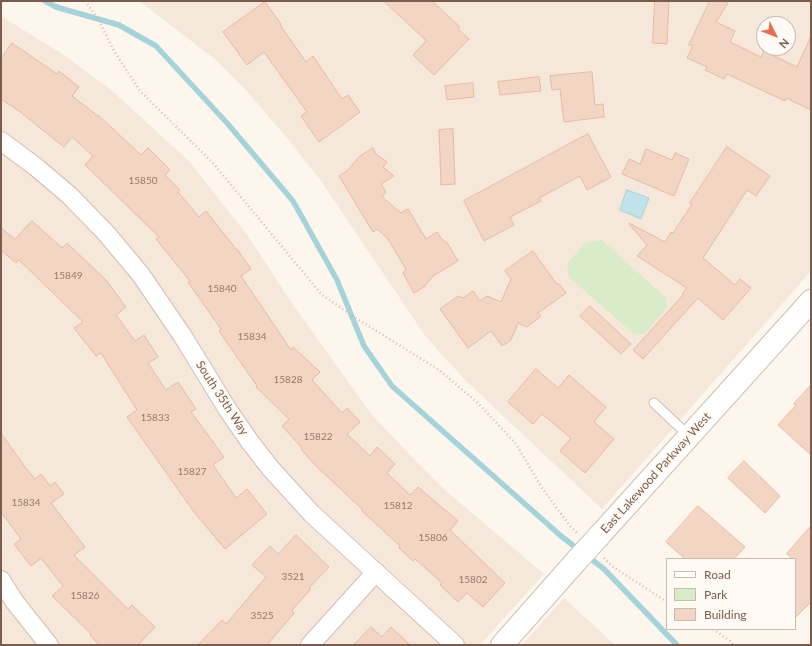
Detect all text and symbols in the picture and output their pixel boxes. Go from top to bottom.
north arrow [756,16,796,56]
text: N [777,36,792,51]
house number: 15850 [129,175,157,187]
house number: 15849 [54,270,82,282]
house number: 15840 [208,283,236,295]
house number: 15834 [238,331,266,343]
street label: South 35th Way [193,358,251,438]
house number: 15828 [274,374,302,386]
street label: East Lakewood Parkway West [598,410,714,536]
house number: 15833 [141,412,169,424]
house number: 15822 [304,431,332,443]
house number: 15827 [178,466,206,478]
house number: 15834 [12,497,40,509]
house number: 15812 [384,500,412,512]
house number: 15806 [419,532,447,544]
legend [666,558,796,630]
text: Road [704,567,731,582]
house number: 3521 [281,571,305,583]
house number: 15802 [459,574,487,586]
text: Park [704,587,727,602]
house number: 15826 [71,590,99,602]
text: Building [704,607,747,622]
house number: 3525 [250,610,274,622]

